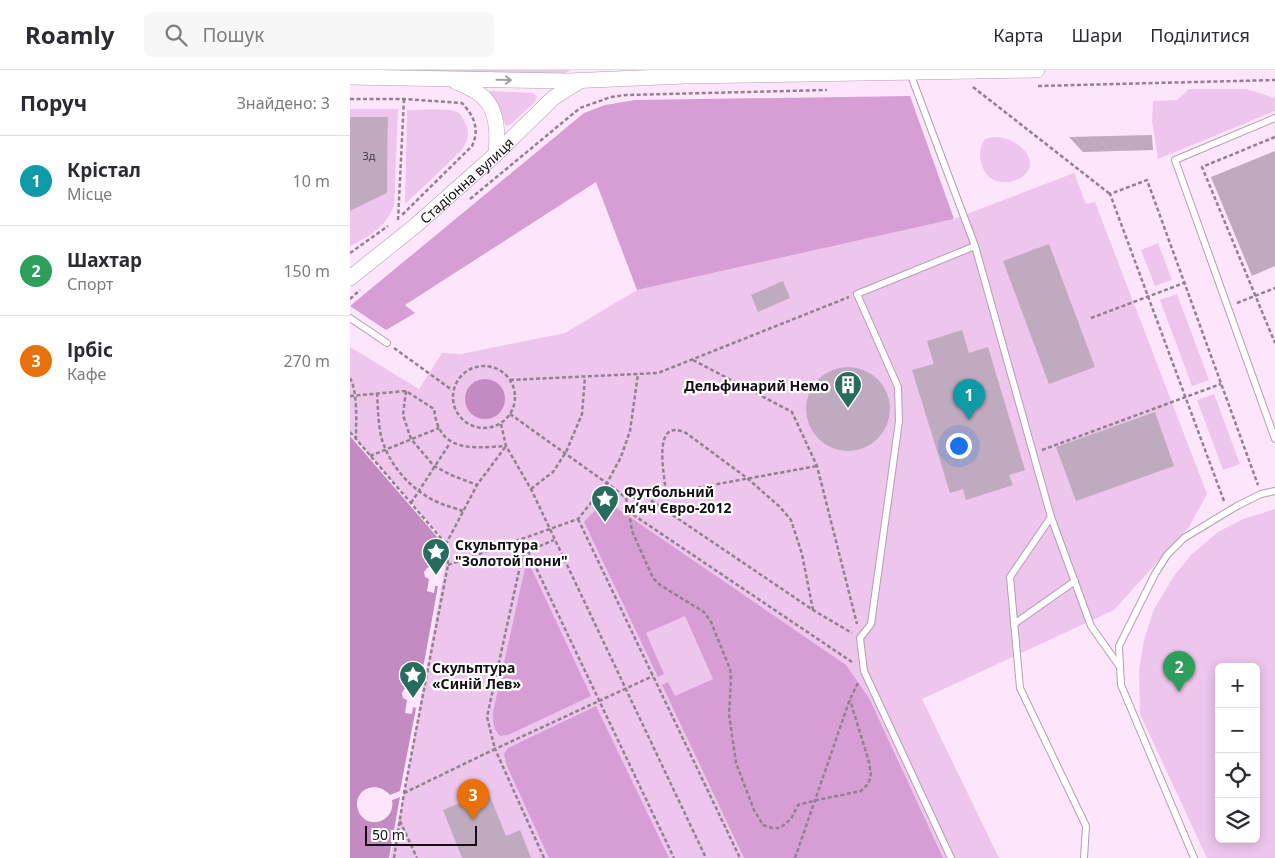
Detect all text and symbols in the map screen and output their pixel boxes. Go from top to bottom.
search box [144,12,494,57]
text: Roamly [25,18,114,51]
icon: search [162,21,190,49]
text: Пошук [202,22,264,48]
text: Карта [993,23,1044,47]
text: Шари [1072,23,1122,47]
text: Поділитися [1150,23,1250,47]
one-way arrow [495,75,511,85]
text: Поруч [20,89,87,117]
text: Знайдено: 3 [237,92,330,114]
street label: Стадіонна вулиця [415,133,517,227]
house number: 3д [363,148,376,163]
text: Крістал [67,157,141,183]
text: 1 [31,170,41,192]
text: 10 m [293,170,330,192]
text: Місце [67,183,112,205]
text: Шахтар [67,247,142,273]
text: 2 [31,260,41,282]
text: 150 m [283,260,330,282]
text: Спорт [67,273,113,295]
text: Ірбіс [67,337,113,363]
text: 3 [31,350,41,372]
text: 270 m [283,350,330,372]
text: Кафе [67,363,106,385]
building icon: Дельфинарий Немо [833,370,863,409]
place label: Дельфинарий Немо [684,376,829,395]
pin: 1 [953,379,985,420]
your location [946,433,972,459]
place label: Футбольний мʼяч Євро-2012 [624,482,731,517]
place icon: Футбольний мʼяч Євро-2012 [590,484,620,523]
place label: Скульптура "Золотой пони" [455,535,568,570]
place icon: Скульптура "Золотой пони" [421,537,451,576]
pin: 2 [1163,651,1195,692]
place label: Скульптура «Синій Лев» [432,658,521,693]
place icon: Скульптура «Синій Лев» [398,660,428,699]
map controls [1215,663,1260,843]
button: + [1215,663,1260,708]
button: − [1215,708,1260,753]
button: locate [1215,753,1260,798]
pin: 3 [457,779,489,820]
button: layers [1215,798,1260,843]
scale bar [365,823,478,846]
text: 50 m [372,825,405,844]

